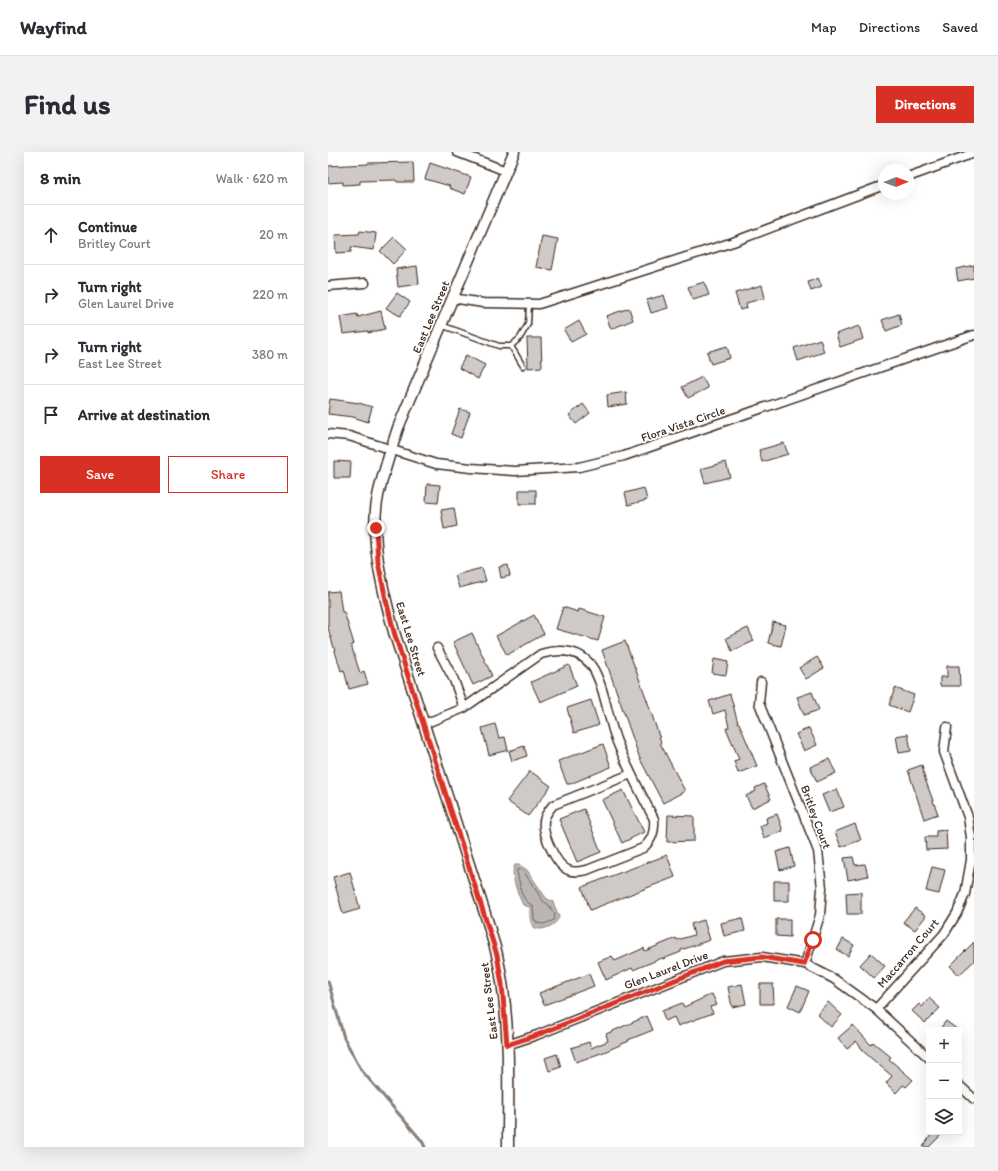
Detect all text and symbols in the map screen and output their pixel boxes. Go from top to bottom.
text: Wayfind [20,16,87,39]
text: Map [811,19,837,36]
text: Directions [859,19,920,36]
text: Saved [942,19,978,36]
button: Directions [876,86,974,123]
text: Find us [24,87,111,121]
north arrow [878,164,914,200]
text: 8 min [40,168,81,188]
text: Walk · 620 m [216,171,288,186]
text: Continue [78,218,137,236]
icon: ahead [40,224,62,246]
text: 20 m [259,227,288,242]
text: Britley Court [78,236,151,251]
text: Turn right [78,278,142,296]
street label: East Lee Street [409,278,453,355]
icon: right [40,284,62,306]
text: 220 m [252,287,288,302]
text: Glen Laurel Drive [78,296,174,311]
text: Turn right [78,338,142,356]
icon: right [40,344,62,366]
text: 380 m [252,347,288,362]
text: East Lee Street [78,356,162,371]
street label: Flora Vista Circle [639,403,727,445]
icon: arrive [40,404,62,426]
text: Arrive at destination [78,406,210,424]
button: Save [40,456,160,493]
button: Share [168,456,288,493]
route end [367,519,385,537]
street label: East Lee Street [393,600,429,679]
street label: Britley Court [798,783,834,851]
street label: Maccarron Court [874,915,942,990]
route start [804,931,822,949]
street label: Glen Laurel Drive [622,948,710,992]
street label: East Lee Street [477,961,501,1040]
map controls [926,1027,962,1135]
button: + [926,1027,962,1063]
button: − [926,1063,962,1099]
button: layers [926,1099,962,1135]

